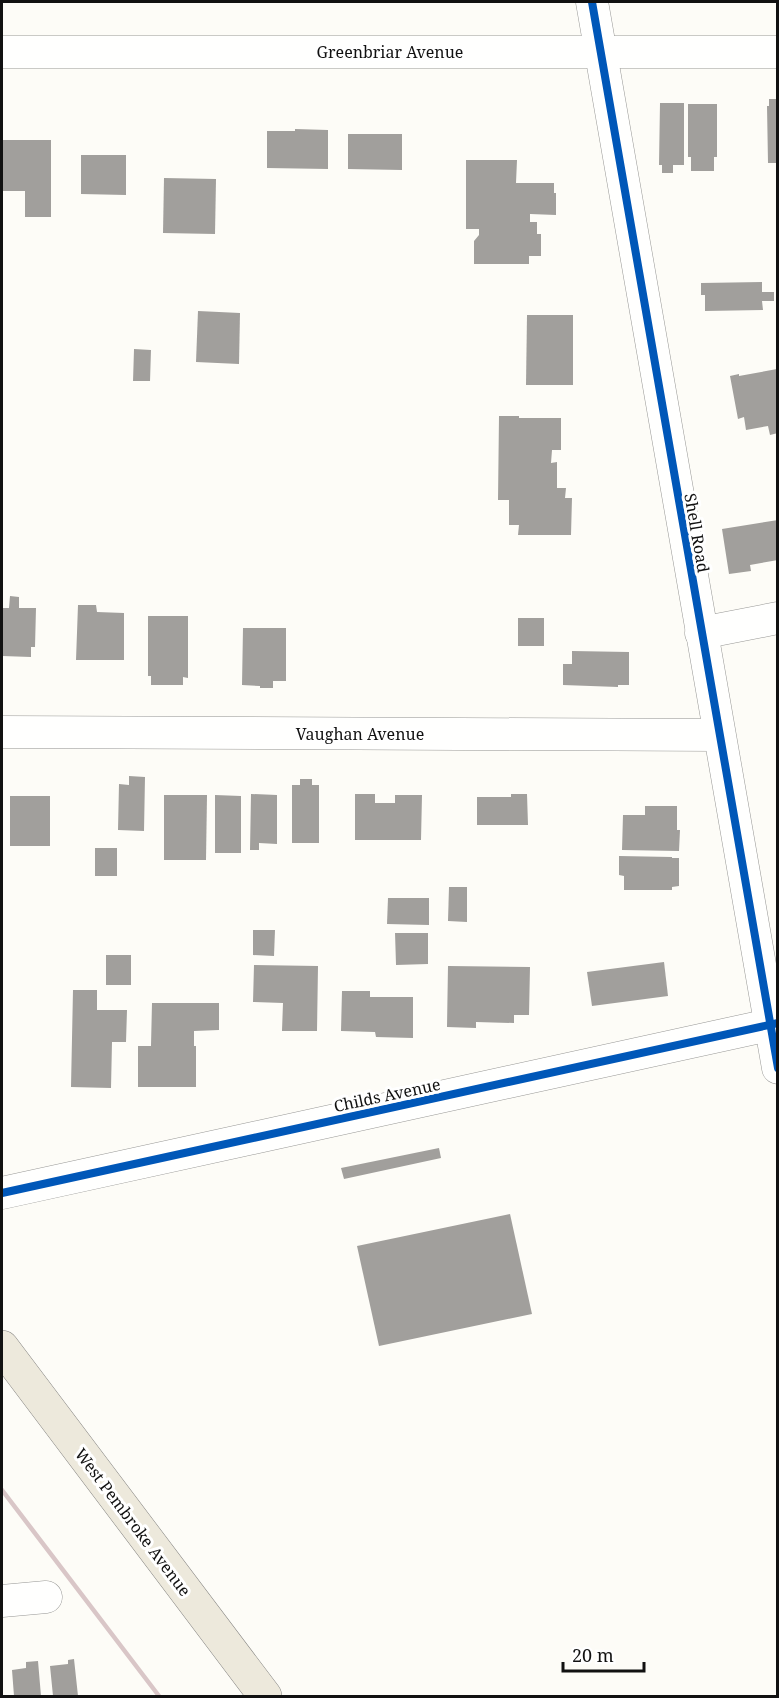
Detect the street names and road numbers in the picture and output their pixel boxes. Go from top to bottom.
street label: Greenbriar Avenue [317,41,463,63]
street label: Shell Road [679,492,715,575]
street label: Vaughan Avenue [296,723,424,745]
street label: Childs Avenue [332,1073,442,1117]
street label: West Pembroke Avenue [70,1443,196,1601]

